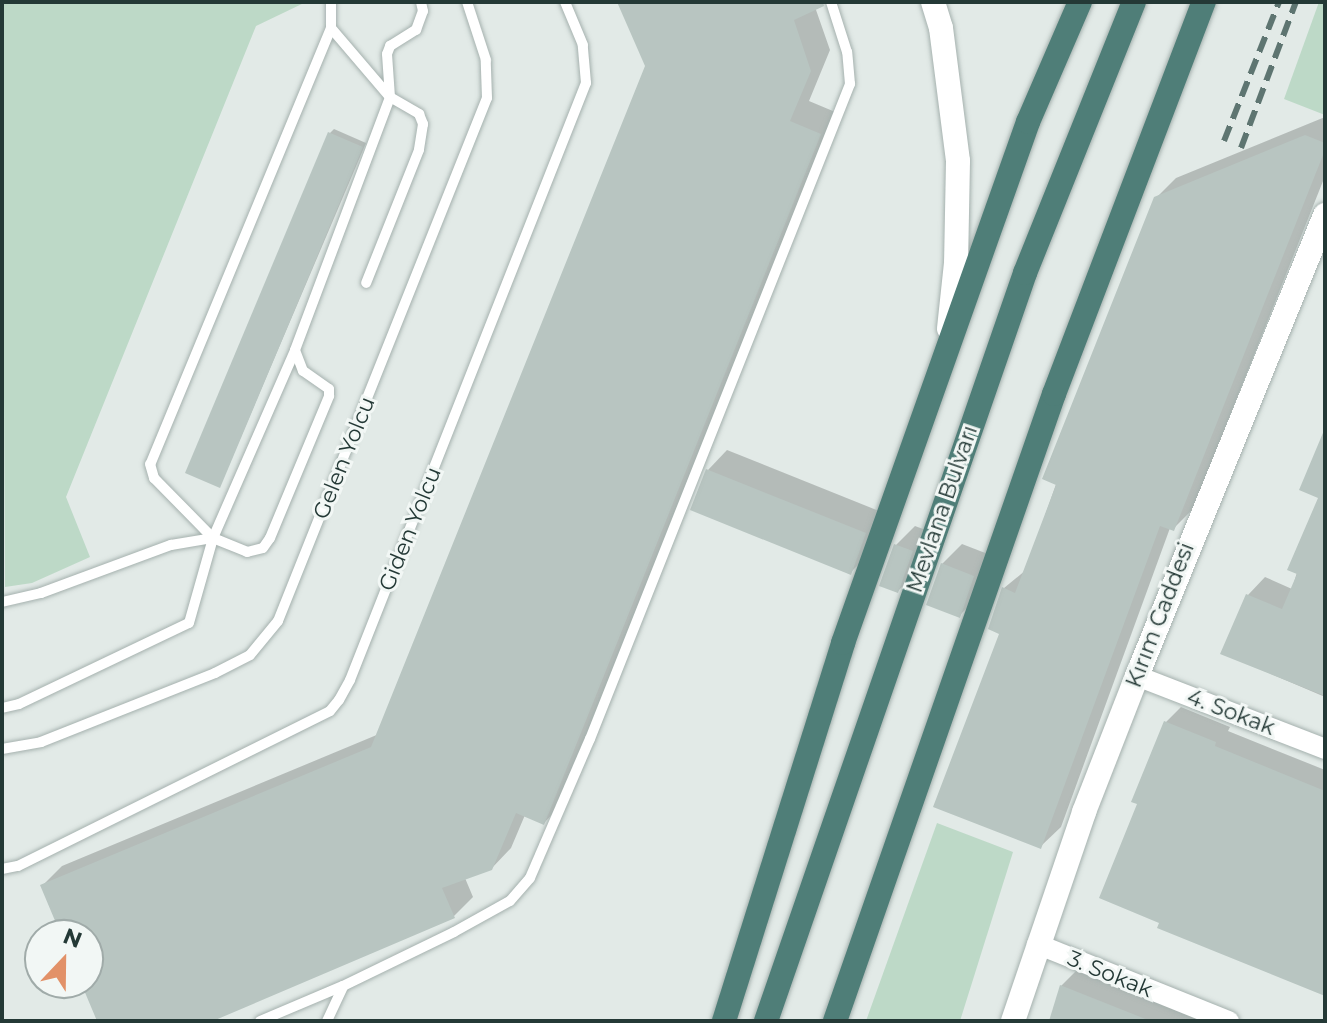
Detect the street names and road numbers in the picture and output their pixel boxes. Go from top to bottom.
street label: Gelen Yolcu [307,393,381,523]
street label: Mevlana Bulvarı [901,422,983,596]
street label: Giden Yolcu [373,463,447,595]
street label: Kırım Caddesi [1120,539,1200,691]
street label: 4. Sokak [1183,683,1279,741]
street label: 3. Sokak [1064,945,1156,1003]

